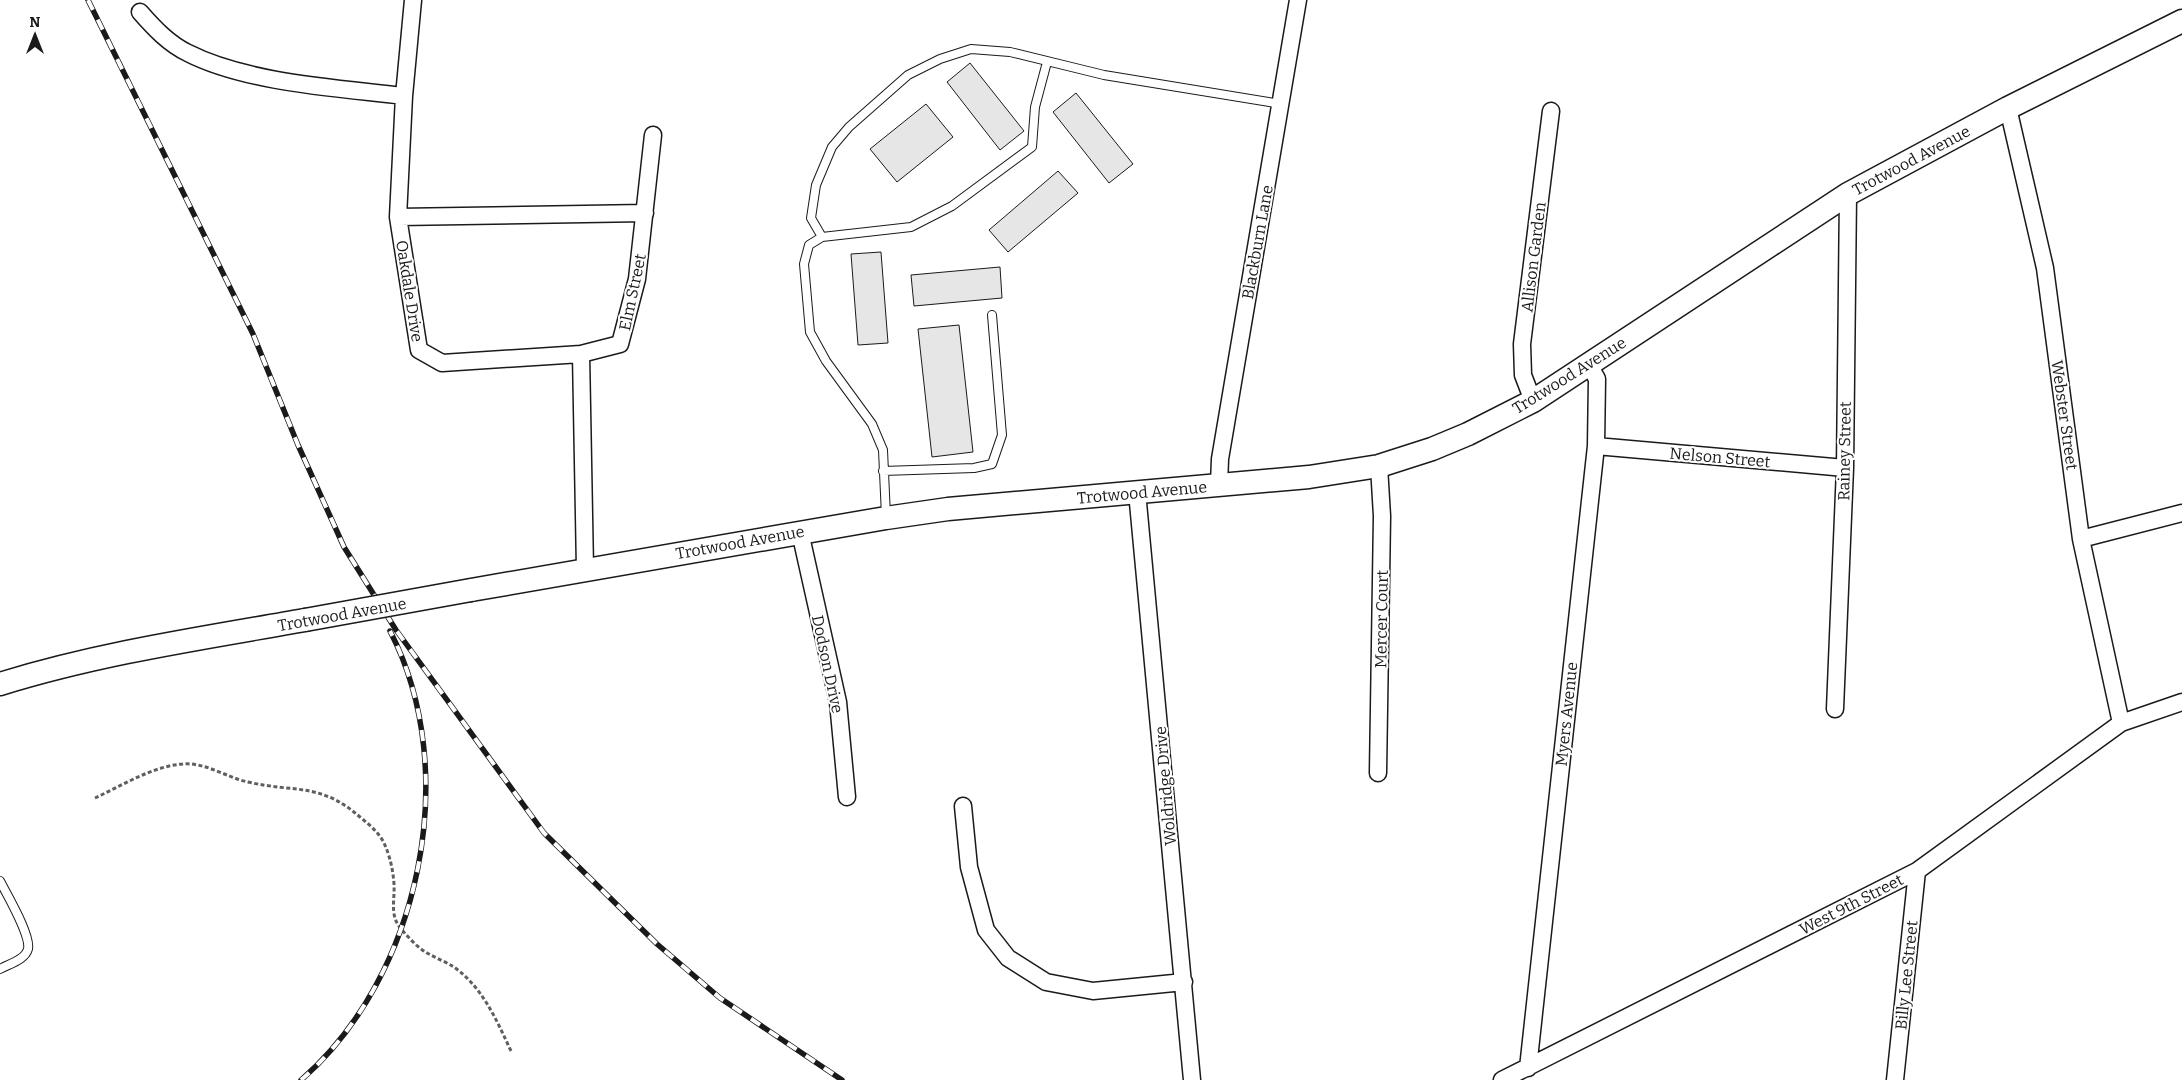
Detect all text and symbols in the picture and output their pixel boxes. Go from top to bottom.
north arrow [10,10,60,60]
text: N [30,14,41,31]
street label: Trotwood Avenue [1849,121,1973,199]
street label: Blackburn Lane [1238,184,1277,301]
street label: Allison Garden [1517,201,1550,313]
street label: Oakdale Drive [392,239,427,343]
street label: Elm Street [615,252,650,332]
street label: Trotwood Avenue [1509,333,1630,418]
street label: Webster Street [2047,359,2082,471]
street label: Rainey Street [1834,401,1855,501]
street label: Nelson Street [1669,444,1771,471]
street label: Trotwood Avenue [1076,477,1208,508]
street label: Trotwood Avenue [674,522,806,563]
street label: Mercer Court [1371,570,1392,668]
street label: Trotwood Avenue [276,594,408,635]
street label: Dodson Drive [808,613,847,715]
street label: Myers Avenue [1552,661,1581,767]
street label: Woldridge Drive [1151,725,1180,846]
street label: West 9th Street [1796,870,1906,939]
street label: Billy Lee Street [1891,919,1922,1031]

